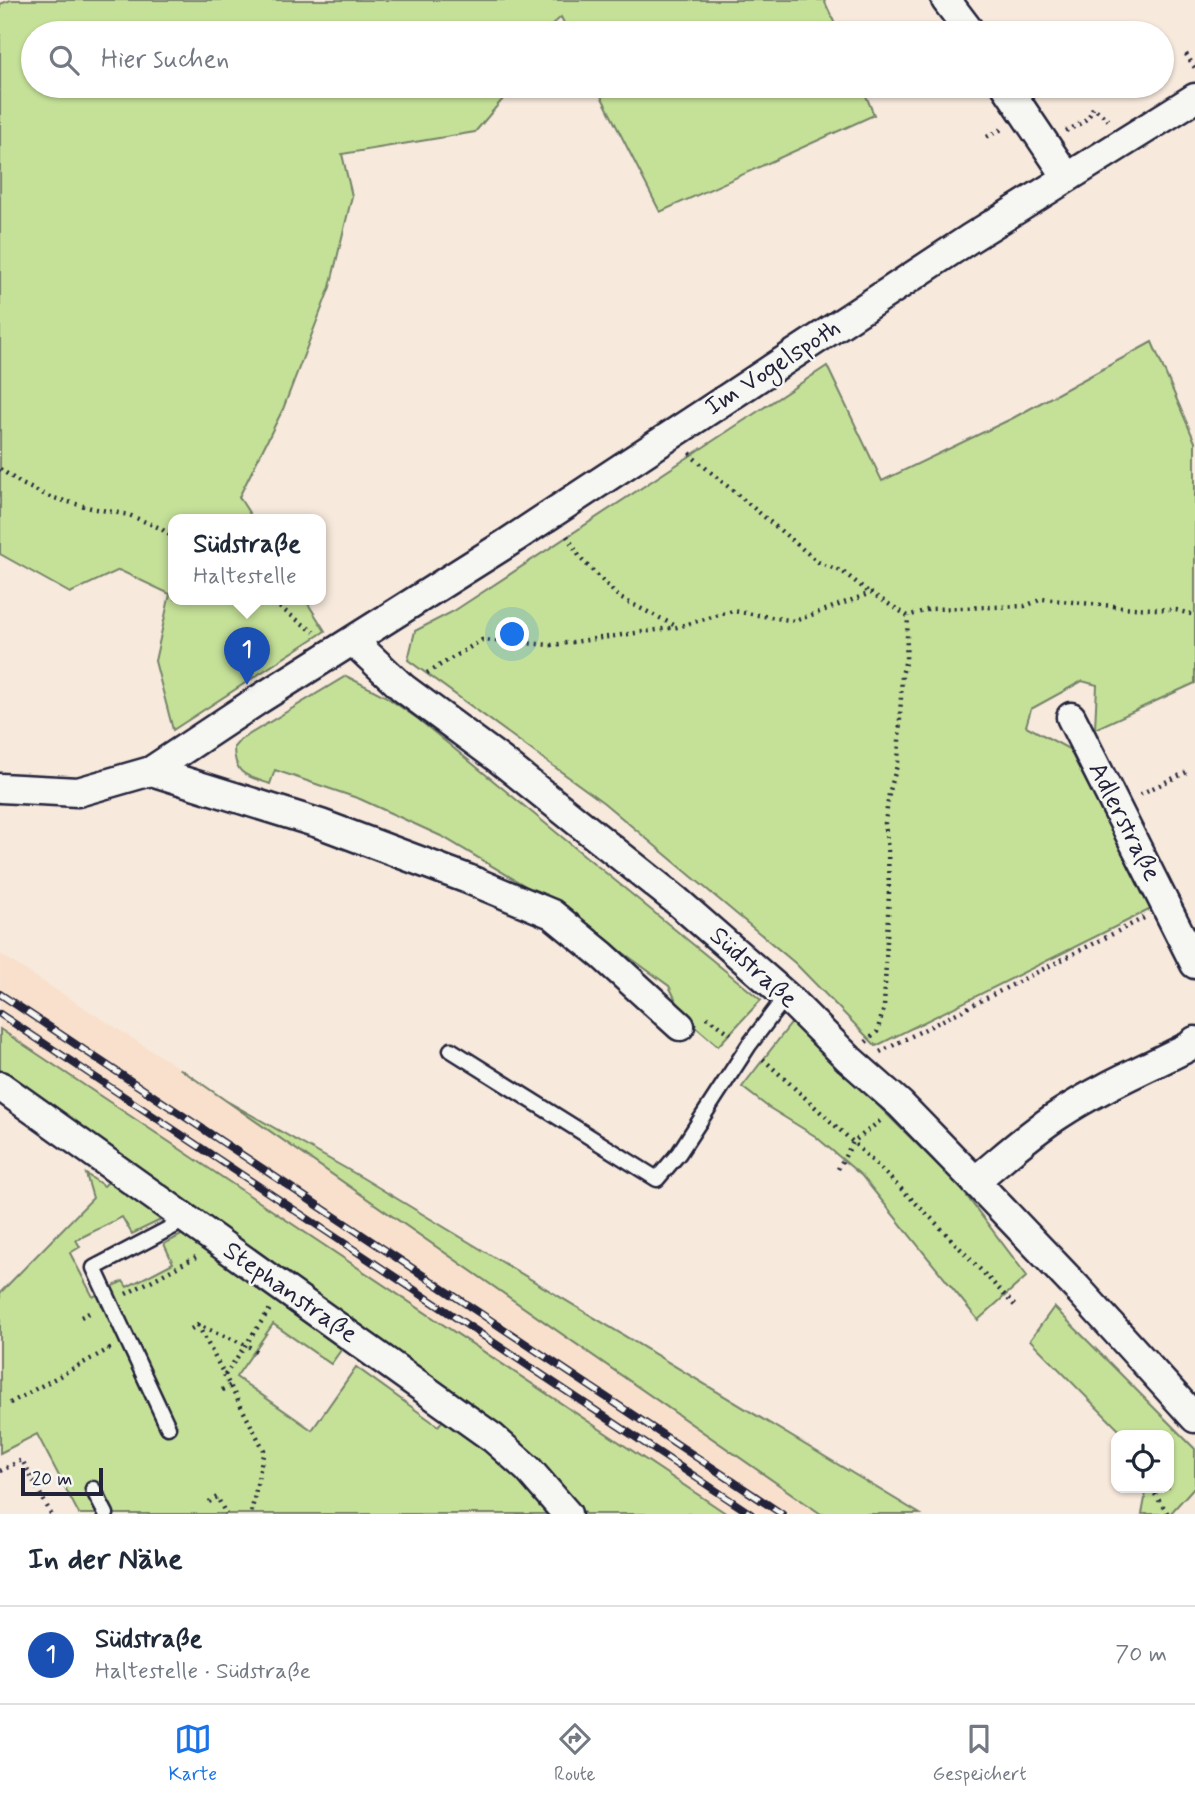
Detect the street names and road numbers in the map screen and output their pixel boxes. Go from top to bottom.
street label: Im Vogelspoth [699,312,848,426]
street label: Adlerstraße [1080,757,1169,887]
street label: Südstraße [702,919,804,1017]
street label: Stephanstraße [216,1234,364,1352]

